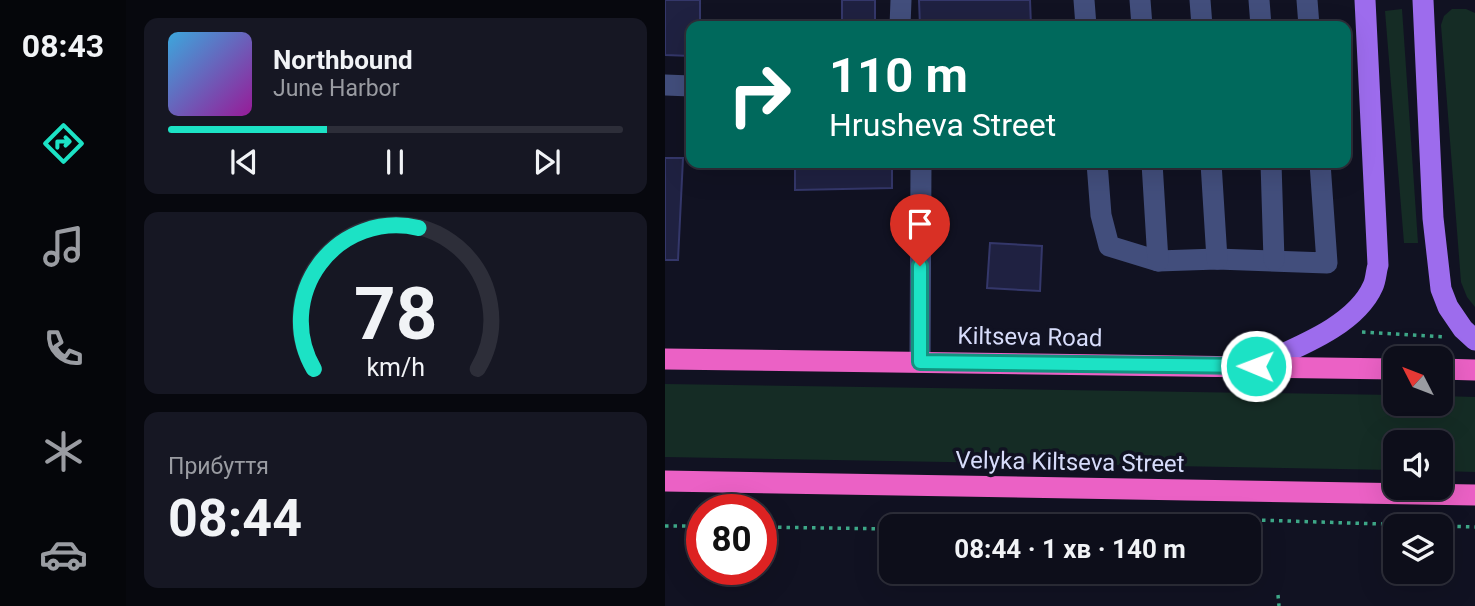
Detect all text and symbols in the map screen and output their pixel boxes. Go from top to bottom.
text: 08:43 [22,27,104,65]
text: Northbound [273,45,413,75]
text: 110 m [829,47,968,104]
icon: right [714,49,805,140]
text: June Harbor [273,75,400,102]
text: Hrusheva Street [829,106,1056,144]
icon: directions [39,119,88,168]
icon: previous [225,143,263,181]
icon: pause [376,143,414,181]
icon: next [528,143,566,181]
pin [890,194,950,266]
icon: arrive [901,205,939,243]
icon: music [39,222,88,271]
text: 78 [354,271,437,357]
street label: Kiltseva Road [957,322,1103,352]
icon: phone [39,324,88,373]
position arrow [1219,329,1293,403]
north arrow [1383,346,1453,416]
map controls [1383,346,1453,584]
text: km/h [366,353,425,382]
icon: climate [39,427,88,476]
button: sound [1383,430,1453,500]
street label: Velyka Kiltseva Street [955,446,1185,478]
text: Прибуття [168,453,269,480]
text: 08:44 [168,488,302,549]
speed limit sign: 80 [686,494,777,585]
button: layers [1383,514,1453,584]
icon: car [39,530,88,579]
text: 08:44 · 1 хв · 140 m [954,534,1186,564]

